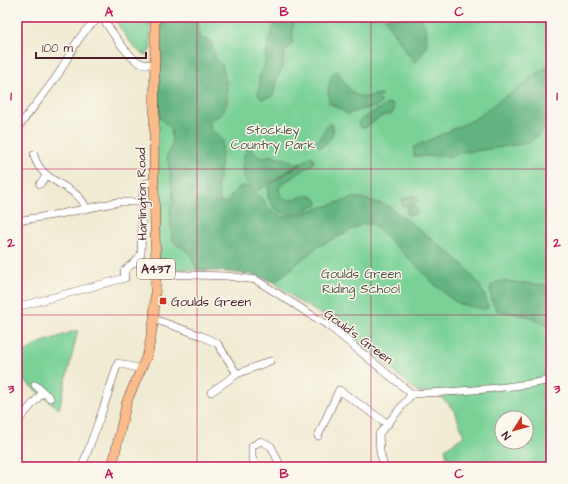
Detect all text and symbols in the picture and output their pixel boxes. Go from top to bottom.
text: A [105,3,114,21]
text: B [279,3,289,21]
text: C [454,3,464,21]
scale bar [36,34,146,60]
text: 100 m [42,40,73,57]
text: 1 [10,87,12,105]
text: 1 [556,87,558,105]
park label: Stockley Country Park [231,121,315,155]
street label: Harlington Road [132,147,153,241]
text: 2 [6,234,15,252]
text: 2 [552,234,561,252]
road number: A437 [137,259,175,279]
park label: Goulds Green Riding School [321,265,402,299]
place label: Goulds Green [171,293,252,311]
marker: Goulds Green [158,296,168,306]
street label: Gould's Green [320,305,397,369]
text: 3 [7,380,15,398]
text: 3 [553,380,561,398]
north arrow [494,410,534,450]
text: N [498,428,514,443]
text: A [105,465,114,483]
text: B [279,465,289,483]
text: C [454,465,464,483]

